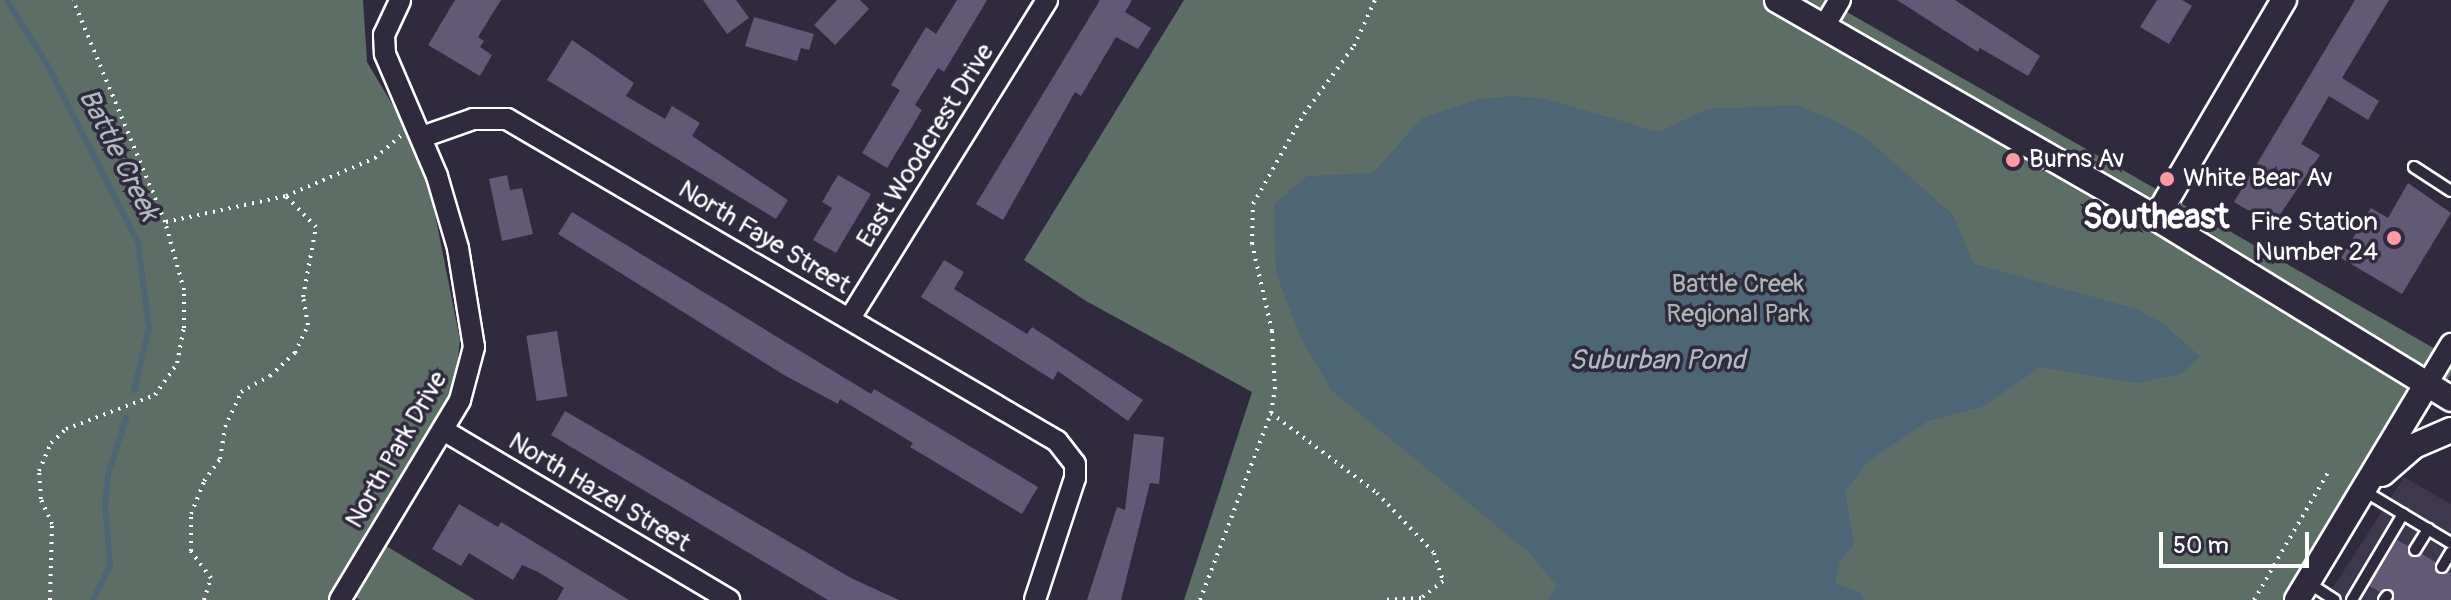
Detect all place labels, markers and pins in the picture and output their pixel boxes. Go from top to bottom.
place label: Burns Av [2029,144,2125,176]
marker: Burns Av [2004,151,2022,169]
place label: White Bear Av [2183,163,2333,195]
marker: White Bear Av [2158,170,2176,188]
place label: Fire Station Number 24 [2250,207,2378,268]
marker: Fire Station Number 24 [2385,229,2403,247]

